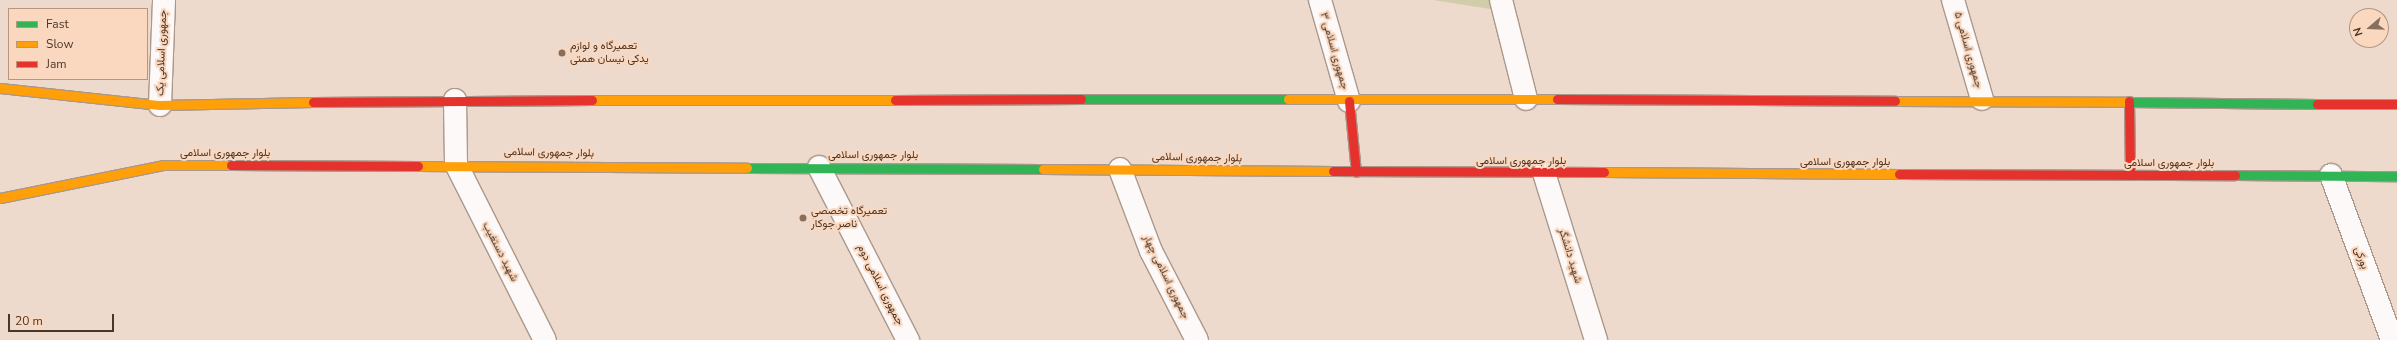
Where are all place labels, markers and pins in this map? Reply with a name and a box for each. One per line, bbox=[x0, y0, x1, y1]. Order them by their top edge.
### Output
place label: تعمیرگاه و لوازم یدکی نیسان همتی bbox=[570, 40, 649, 66]
marker: تعمیرگاه و لوازم یدکی نیسان همتی bbox=[557, 48, 567, 58]
place label: تعميرگاه تخصصي ناصر جوكار bbox=[811, 205, 887, 231]
marker: تعميرگاه تخصصي ناصر جوكار bbox=[798, 213, 808, 223]

